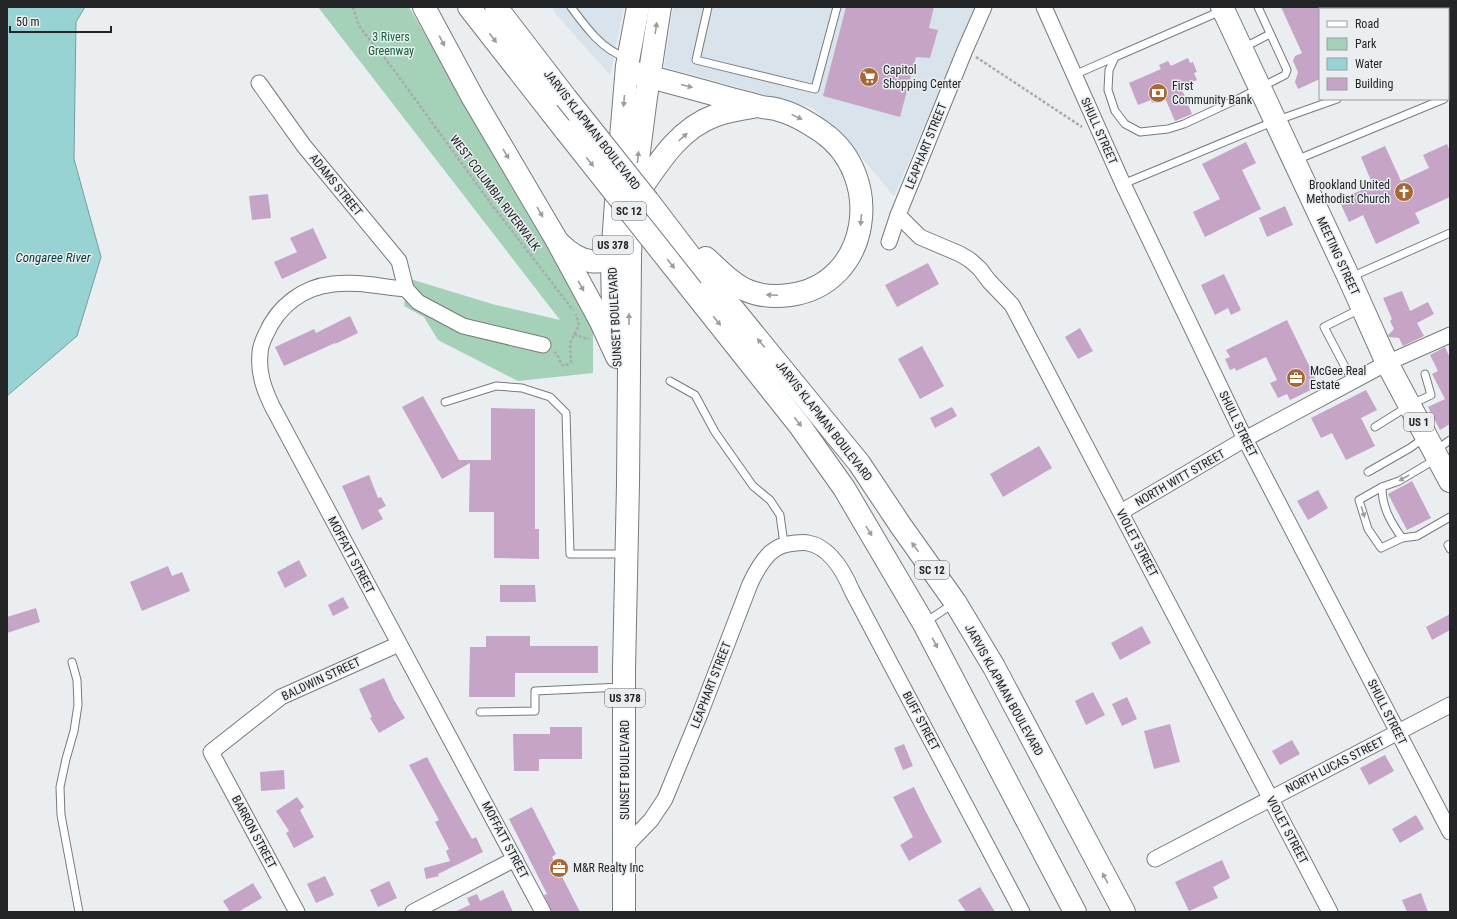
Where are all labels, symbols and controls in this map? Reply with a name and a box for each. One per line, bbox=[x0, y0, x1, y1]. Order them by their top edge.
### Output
scale bar bbox=[10, 8, 111, 34]
legend bbox=[1319, 8, 1449, 100]
text: 50 m bbox=[16, 15, 40, 29]
text: Road bbox=[1355, 17, 1379, 31]
one-way arrow bbox=[653, 22, 659, 35]
park label: 3 Rivers Greenway bbox=[368, 30, 414, 58]
one-way arrow bbox=[489, 33, 497, 44]
one-way arrow bbox=[439, 35, 445, 47]
text: Park bbox=[1355, 37, 1377, 51]
text: Water bbox=[1355, 57, 1383, 71]
place label: Capitol Shopping Center bbox=[883, 63, 962, 91]
supermarket icon: Capitol Shopping Center bbox=[858, 66, 880, 88]
street label: JARVIS KLAPMAN BOULEVARD bbox=[541, 67, 643, 193]
text: Building bbox=[1355, 77, 1393, 91]
place label: First Community Bank bbox=[1172, 79, 1253, 107]
bank icon: First Community Bank bbox=[1147, 82, 1169, 104]
one-way arrow bbox=[681, 84, 693, 90]
one-way arrow bbox=[621, 95, 628, 107]
street label: SHULL STREET bbox=[1078, 95, 1120, 167]
street label: LEAPHART STREET bbox=[902, 101, 950, 191]
one-way arrow bbox=[791, 114, 802, 120]
street label: WEST COLUMBIA RIVERWALK bbox=[447, 132, 543, 254]
one-way arrow bbox=[678, 132, 688, 141]
one-way arrow bbox=[503, 148, 510, 160]
street label: ADAMS STREET bbox=[307, 151, 365, 219]
one-way arrow bbox=[635, 151, 641, 163]
one-way arrow bbox=[586, 156, 594, 167]
place label: Brookland United Methodist Church bbox=[1306, 178, 1390, 206]
church icon: Brookland United Methodist Church bbox=[1393, 181, 1415, 203]
road number: SC 12 bbox=[612, 202, 646, 220]
one-way arrow bbox=[537, 207, 544, 218]
one-way arrow bbox=[858, 214, 865, 226]
street label: MEETING STREET bbox=[1314, 215, 1362, 297]
road number: US 378 bbox=[593, 236, 633, 254]
water label: Congaree River bbox=[16, 250, 92, 265]
one-way arrow bbox=[667, 258, 675, 269]
street label: SUNSET BOULEVARD bbox=[605, 267, 625, 367]
one-way arrow bbox=[578, 280, 584, 292]
one-way arrow bbox=[766, 292, 778, 299]
one-way arrow bbox=[626, 312, 632, 325]
one-way arrow bbox=[712, 315, 721, 326]
one-way arrow bbox=[757, 337, 766, 348]
street label: JARVIS KLAPMAN BOULEVARD bbox=[773, 358, 875, 484]
place label: McGee Real Estate bbox=[1310, 364, 1366, 392]
office icon: McGee Real Estate bbox=[1285, 367, 1307, 389]
street label: SHULL STREET bbox=[1216, 389, 1260, 459]
road number: US 1 bbox=[1404, 413, 1434, 431]
one-way arrow bbox=[793, 417, 802, 428]
street label: NORTH WITT STREET bbox=[1133, 447, 1227, 509]
one-way arrow bbox=[1399, 474, 1410, 481]
one-way arrow bbox=[1360, 506, 1366, 518]
street label: VIOLET STREET bbox=[1113, 507, 1161, 579]
street label: MOFFATT STREET bbox=[325, 514, 377, 596]
one-way arrow bbox=[866, 525, 873, 537]
one-way arrow bbox=[911, 541, 919, 552]
road number: SC 12 bbox=[915, 561, 949, 579]
street label: JARVIS KLAPMAN BOULEVARD bbox=[962, 622, 1046, 758]
one-way arrow bbox=[931, 637, 938, 649]
street label: LEAPHART STREET bbox=[688, 640, 734, 730]
street label: BALDWIN STREET bbox=[279, 655, 363, 703]
street label: SHULL STREET bbox=[1364, 677, 1410, 747]
road number: US 378 bbox=[605, 689, 645, 707]
street label: BUFF STREET bbox=[900, 689, 942, 753]
street label: SUNSET BOULEVARD bbox=[618, 720, 632, 820]
street label: NORTH LUCAS STREET bbox=[1283, 734, 1387, 796]
street label: BARRON STREET bbox=[229, 793, 279, 871]
street label: VIOLET STREET bbox=[1263, 794, 1311, 866]
street label: MOFFATT STREET bbox=[479, 799, 531, 881]
office icon: M&R Realty Inc bbox=[548, 857, 570, 879]
place label: M&R Realty Inc bbox=[573, 861, 644, 875]
one-way arrow bbox=[1102, 872, 1109, 883]

